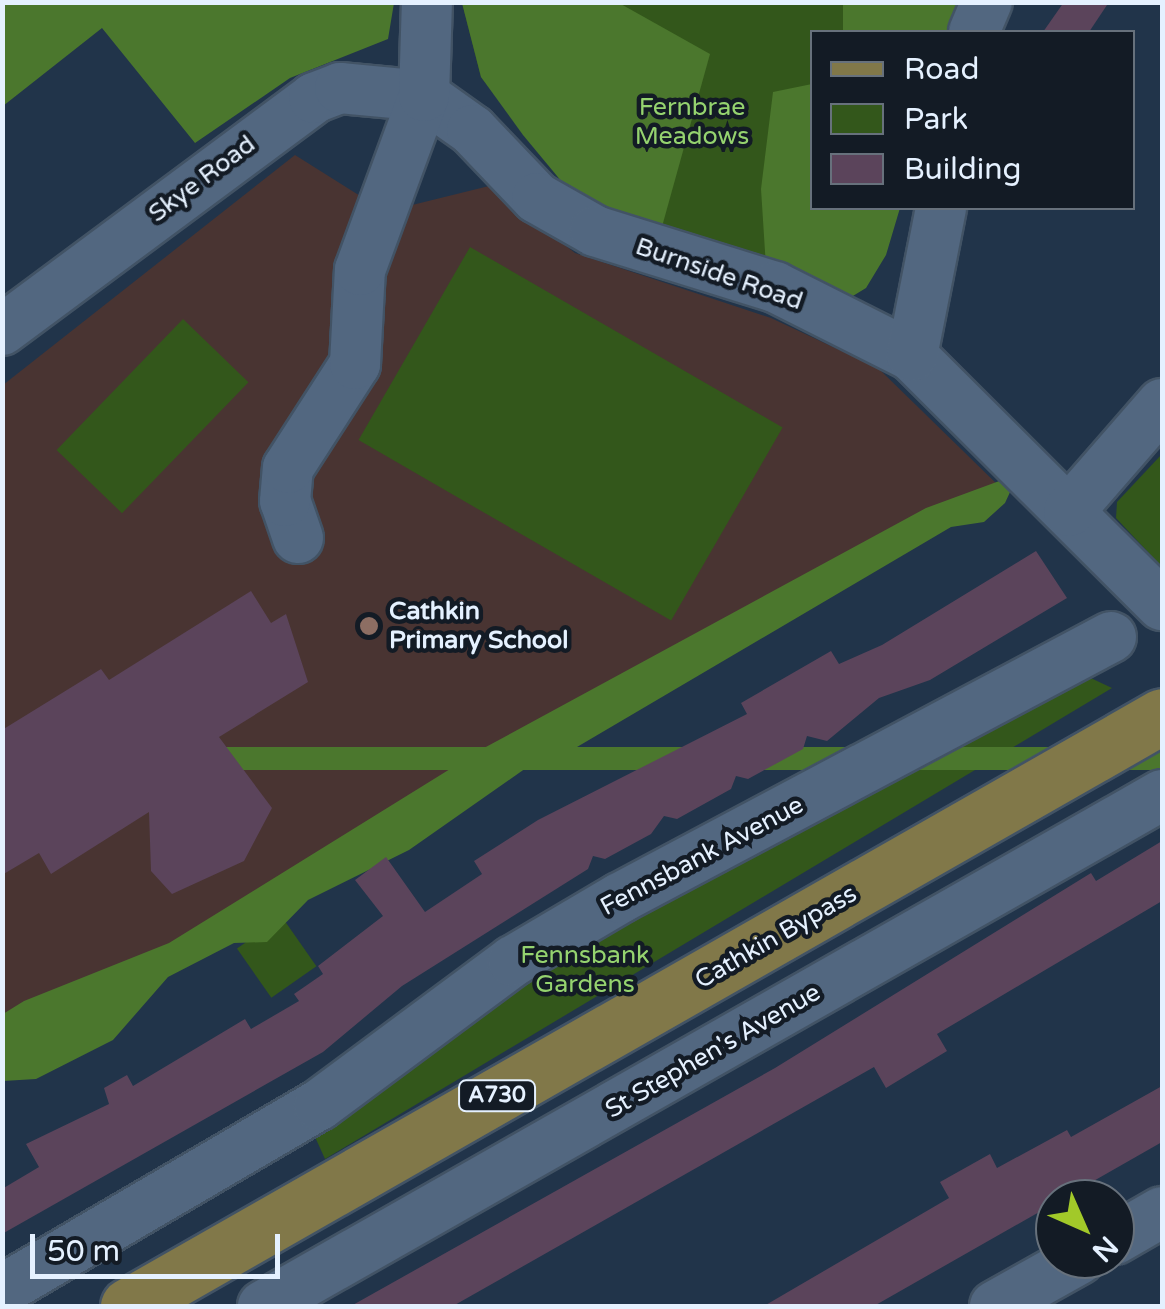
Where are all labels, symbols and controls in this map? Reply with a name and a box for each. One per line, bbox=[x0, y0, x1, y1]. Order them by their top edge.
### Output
legend bbox=[810, 30, 1135, 210]
text: Road bbox=[904, 51, 979, 88]
park label: Fernbrae Meadows bbox=[635, 93, 749, 152]
text: Park bbox=[904, 101, 968, 138]
street label: Skye Road bbox=[143, 129, 261, 229]
text: Building bbox=[904, 151, 1021, 188]
street label: Burnside Road bbox=[632, 231, 806, 317]
place label: Cathkin Primary School bbox=[389, 597, 568, 656]
marker: Cathkin Primary School bbox=[358, 615, 380, 637]
street label: Fennsbank Avenue bbox=[595, 790, 809, 922]
street label: Cathkin Bypass bbox=[690, 879, 862, 995]
park label: Fennsbank Gardens bbox=[520, 941, 650, 1000]
street label: St Stephen's Avenue bbox=[600, 977, 826, 1125]
road number: A730 bbox=[457, 1079, 537, 1113]
north arrow bbox=[1035, 1179, 1135, 1279]
scale bar bbox=[35, 1214, 285, 1276]
text: N bbox=[1085, 1229, 1125, 1269]
text: 50 m bbox=[47, 1233, 120, 1270]

